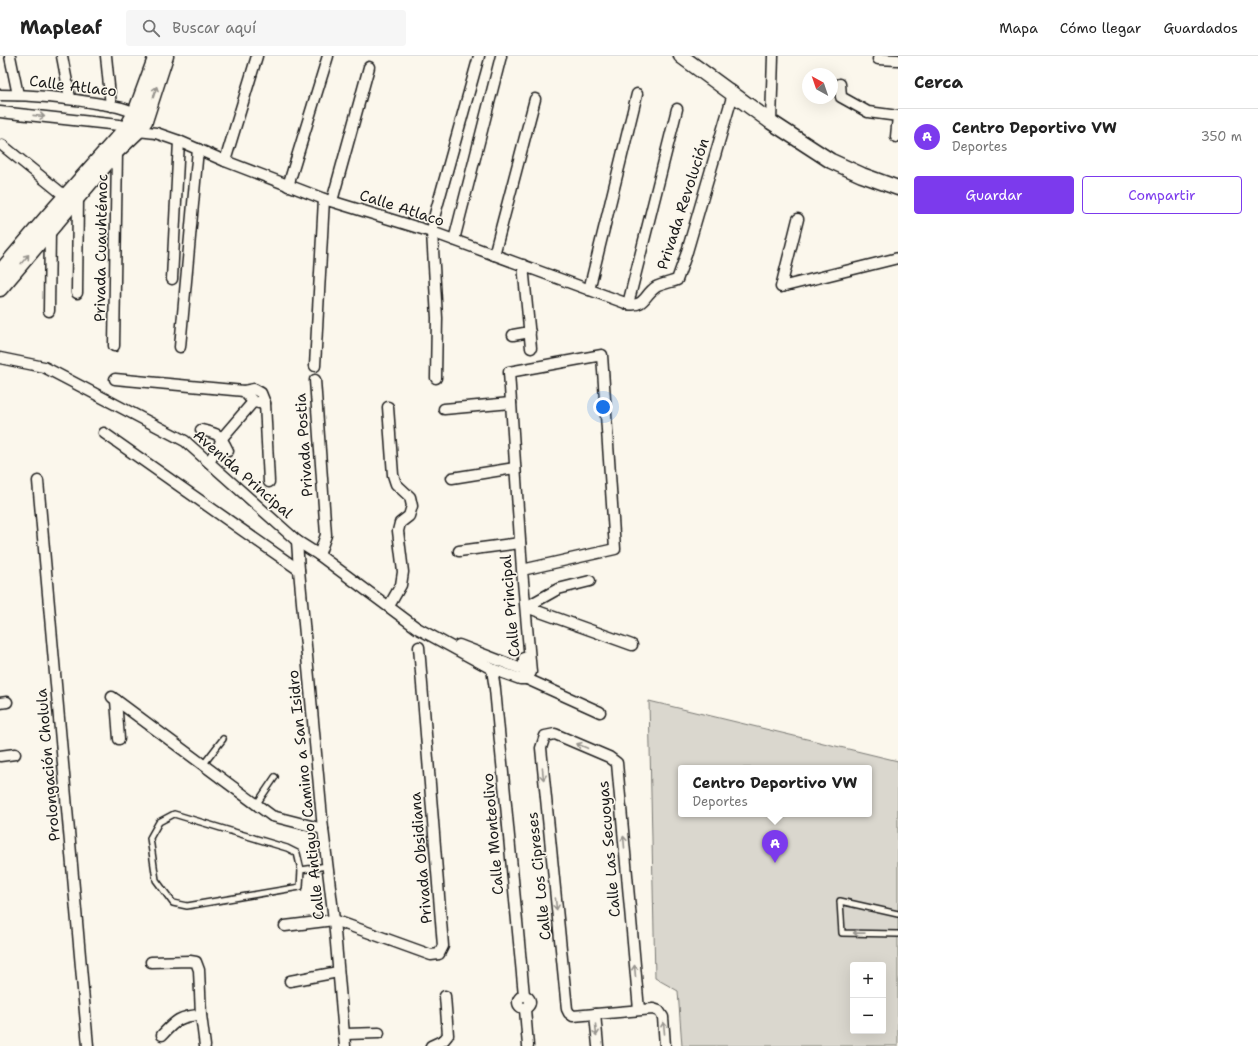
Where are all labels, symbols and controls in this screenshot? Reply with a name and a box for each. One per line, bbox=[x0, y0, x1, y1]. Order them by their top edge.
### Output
search box bbox=[126, 10, 406, 46]
text: Mapleaf bbox=[20, 15, 102, 40]
icon: search bbox=[140, 17, 162, 39]
text: Buscar aquí bbox=[172, 18, 256, 38]
text: Mapa bbox=[999, 19, 1038, 37]
text: Cómo llegar bbox=[1060, 19, 1141, 37]
text: Guardados bbox=[1163, 19, 1238, 37]
north arrow bbox=[802, 68, 838, 104]
street label: Calle Atlaco bbox=[28, 71, 118, 101]
text: Cerca bbox=[914, 71, 963, 93]
one-way arrow bbox=[151, 86, 159, 98]
one-way arrow bbox=[32, 112, 45, 120]
text: Centro Deportivo VW bbox=[952, 118, 1117, 138]
text: A bbox=[922, 128, 932, 145]
text: 350 m bbox=[1201, 128, 1242, 145]
street label: Privada Revolución bbox=[652, 136, 714, 272]
text: Deportes bbox=[952, 138, 1007, 155]
street label: Privada Cuauhtémoc bbox=[90, 174, 112, 322]
button: Guardar bbox=[914, 176, 1074, 214]
button: Compartir bbox=[1082, 176, 1242, 214]
street label: Calle Atlaco bbox=[357, 185, 447, 231]
one-way arrow bbox=[21, 254, 30, 265]
street label: Privada Postia bbox=[290, 392, 318, 498]
your location bbox=[593, 397, 613, 417]
street label: Avenida Principal bbox=[189, 425, 297, 523]
street label: Calle Principal bbox=[496, 554, 524, 658]
street label: Calle Antiguo Camino a San Isidro bbox=[283, 669, 329, 921]
street label: Prolongación Cholula bbox=[31, 687, 65, 842]
one-way arrow bbox=[576, 741, 588, 749]
popup bbox=[678, 765, 872, 817]
one-way arrow bbox=[540, 767, 547, 780]
street label: Calle Monteolivo bbox=[478, 772, 508, 896]
text: Centro Deportivo VW bbox=[693, 773, 857, 793]
street label: Calle Las Secuoyas bbox=[593, 780, 625, 918]
street label: Privada Obsidiana bbox=[405, 791, 437, 925]
text: Deportes bbox=[693, 793, 748, 810]
street label: Calle Los Cipreses bbox=[522, 811, 556, 941]
pin: A bbox=[762, 830, 788, 863]
one-way arrow bbox=[620, 836, 627, 849]
one-way arrow bbox=[553, 897, 560, 910]
one-way arrow bbox=[853, 930, 866, 937]
map controls bbox=[850, 962, 886, 1034]
button: + bbox=[850, 962, 886, 998]
one-way arrow bbox=[632, 965, 639, 978]
button: − bbox=[850, 998, 886, 1034]
one-way arrow bbox=[660, 1022, 667, 1035]
one-way arrow bbox=[593, 1023, 600, 1036]

